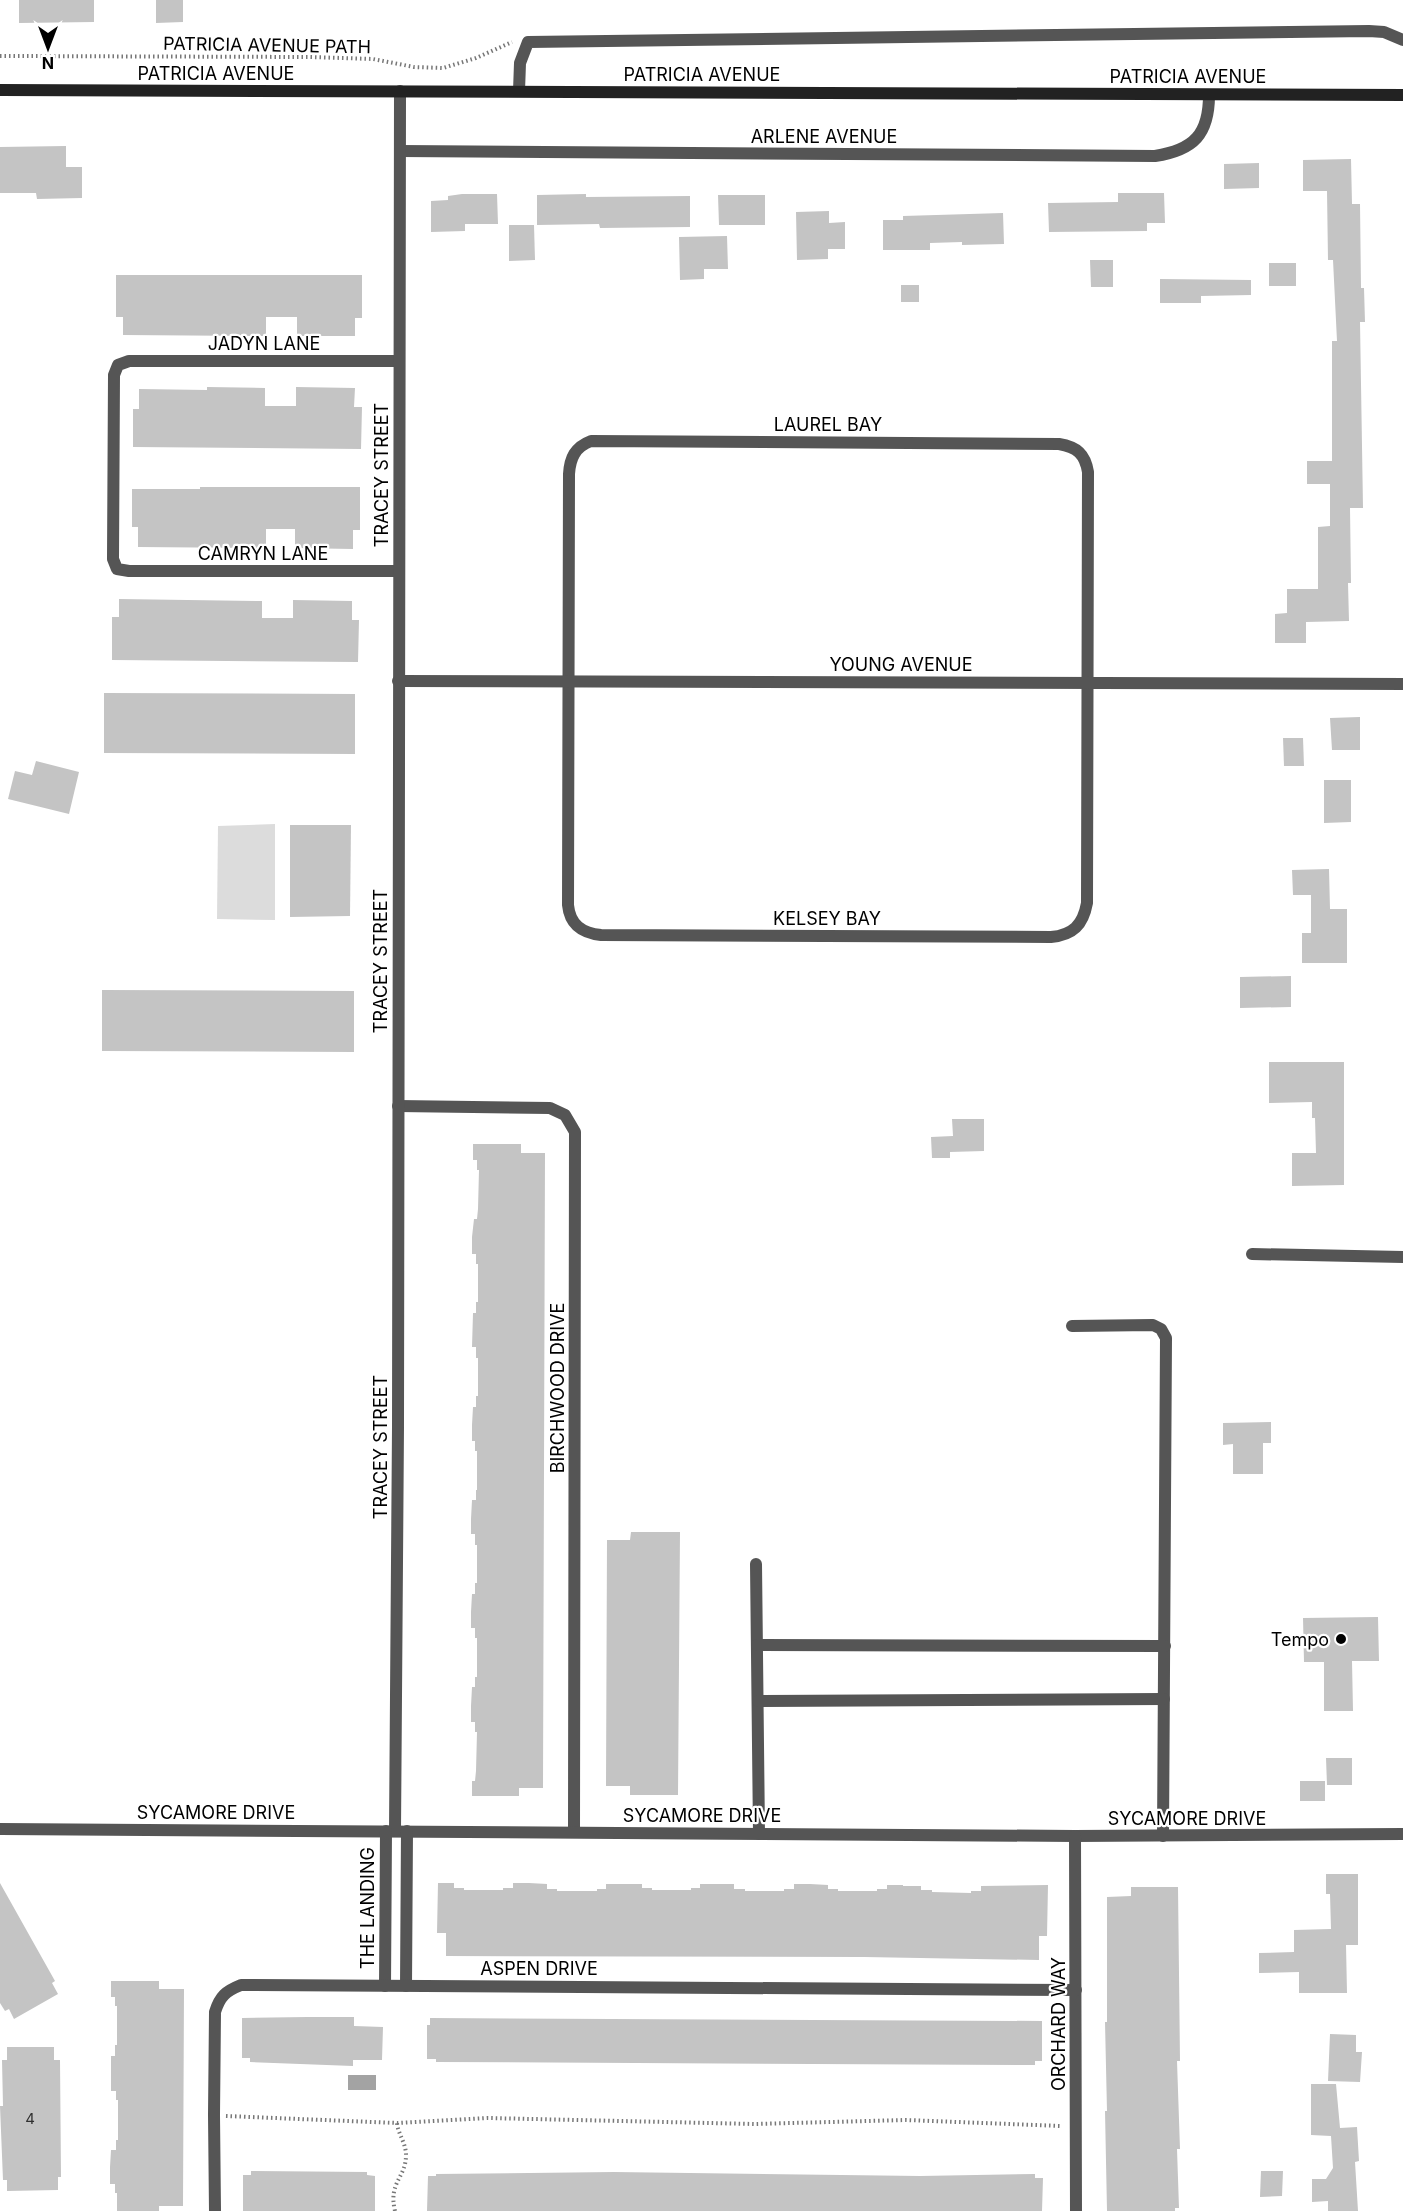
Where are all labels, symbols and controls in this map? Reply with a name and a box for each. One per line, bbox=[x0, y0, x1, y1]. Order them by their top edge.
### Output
north arrow bbox=[18, 18, 78, 78]
street label: PATRICIA AVENUE PATH bbox=[163, 33, 371, 57]
text: N bbox=[42, 53, 54, 73]
street label: PATRICIA AVENUE bbox=[138, 63, 294, 84]
street label: PATRICIA AVENUE bbox=[624, 64, 780, 85]
street label: PATRICIA AVENUE bbox=[1110, 66, 1266, 87]
street label: ARLENE AVENUE bbox=[751, 126, 897, 147]
street label: JADYN LANE bbox=[208, 333, 320, 354]
street label: TRACEY STREET bbox=[371, 403, 392, 547]
street label: LAUREL BAY bbox=[774, 414, 882, 435]
street label: CAMRYN LANE bbox=[198, 543, 328, 564]
street label: YOUNG AVENUE bbox=[829, 654, 973, 675]
street label: TRACEY STREET bbox=[370, 889, 391, 1033]
street label: KELSEY BAY bbox=[773, 908, 881, 929]
street label: BIRCHWOOD DRIVE bbox=[547, 1303, 568, 1473]
street label: TRACEY STREET bbox=[370, 1375, 391, 1519]
place label: Tempo bbox=[1271, 1629, 1329, 1650]
marker: Tempo bbox=[1334, 1632, 1348, 1646]
street label: SYCAMORE DRIVE bbox=[137, 1802, 295, 1823]
street label: SYCAMORE DRIVE bbox=[623, 1805, 781, 1826]
street label: SYCAMORE DRIVE bbox=[1108, 1808, 1266, 1829]
street label: THE LANDING bbox=[357, 1847, 378, 1969]
street label: ORCHARD WAY bbox=[1048, 1957, 1069, 2091]
street label: ASPEN DRIVE bbox=[480, 1958, 598, 1979]
house number: 4 bbox=[25, 2109, 35, 2128]

